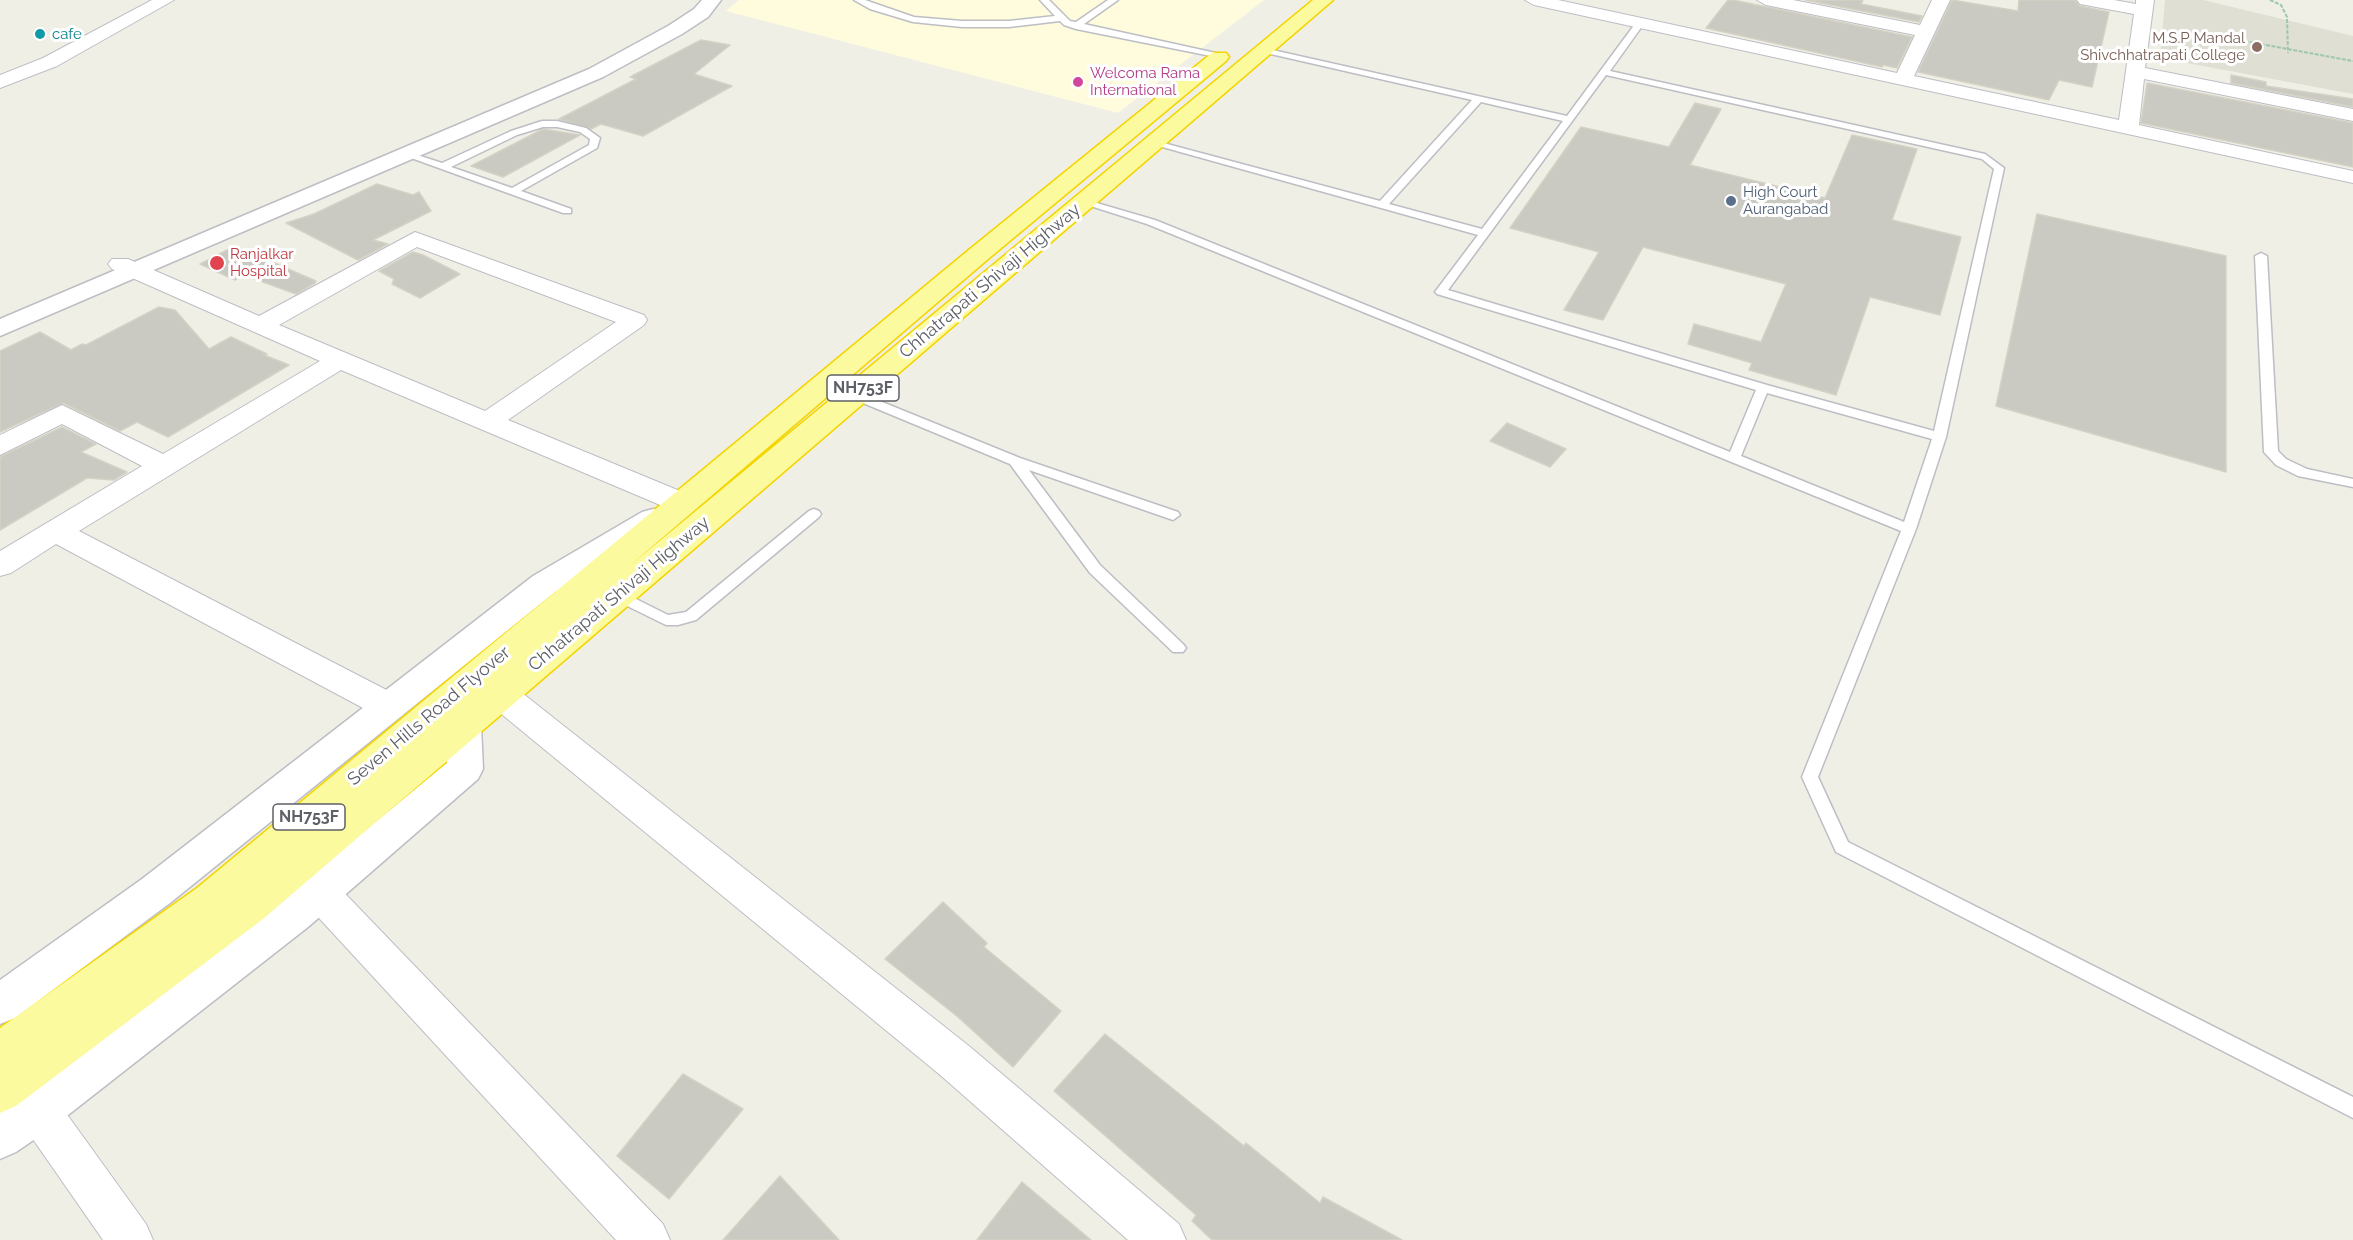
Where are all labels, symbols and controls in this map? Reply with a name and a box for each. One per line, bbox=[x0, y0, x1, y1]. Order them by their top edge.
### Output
place label: cafe bbox=[52, 25, 82, 43]
marker: cafe bbox=[33, 27, 47, 41]
place label: M.S.P Mandal Shivchhatrapati College bbox=[2080, 29, 2245, 64]
marker: M.S.P Mandal Shivchhatrapati College bbox=[2250, 40, 2264, 54]
place label: Welcoma Rama International bbox=[1090, 64, 1200, 99]
marker: Welcoma Rama International bbox=[1071, 75, 1085, 89]
place label: High Court Aurangabad bbox=[1743, 183, 1828, 218]
marker: High Court Aurangabad bbox=[1724, 194, 1738, 208]
street label: Chhatrapati Shivaji Highway bbox=[895, 199, 1085, 363]
place label: Ranjalkar Hospital bbox=[230, 245, 294, 280]
marker: Ranjalkar Hospital bbox=[208, 254, 226, 272]
road number: NH753F bbox=[827, 375, 899, 401]
street label: Chhatrapati Shivaji Highway bbox=[524, 512, 714, 676]
street label: Seven Hills Road Flyover bbox=[343, 642, 515, 790]
road number: NH753F bbox=[273, 804, 345, 830]

